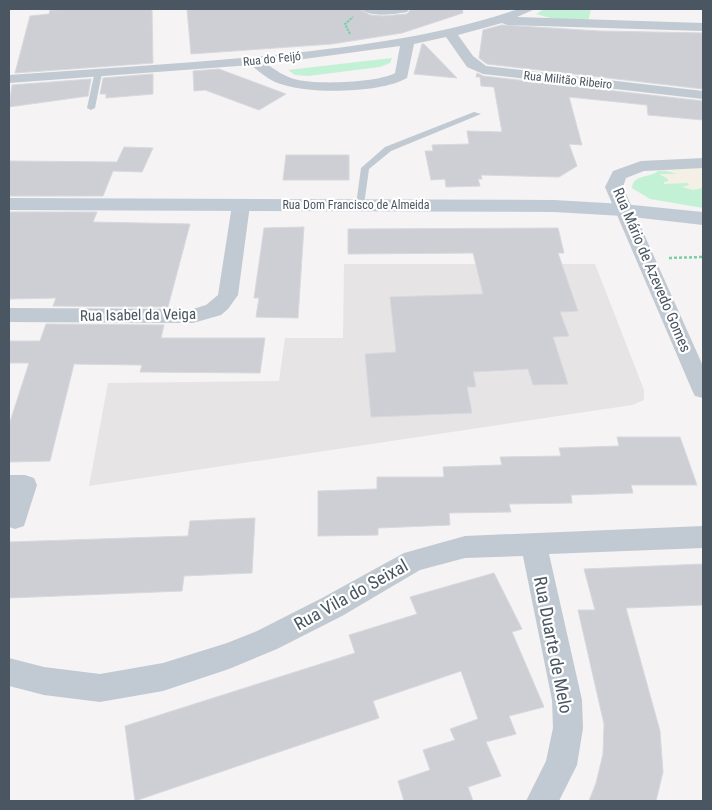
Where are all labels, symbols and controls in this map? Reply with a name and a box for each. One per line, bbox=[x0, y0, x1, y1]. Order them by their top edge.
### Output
street label: Rua do Feijó bbox=[242, 49, 302, 69]
street label: Rua Militão Ribeiro bbox=[523, 68, 613, 92]
street label: Rua Mário de Azevedo Gomes bbox=[609, 185, 695, 355]
street label: Rua Dom Francisco de Almeida bbox=[282, 198, 430, 212]
street label: Rua Isabel da Veiga bbox=[80, 305, 196, 325]
street label: Rua Vila do Seixal bbox=[290, 555, 411, 634]
street label: Rua Duarte de Melo bbox=[530, 575, 577, 715]

